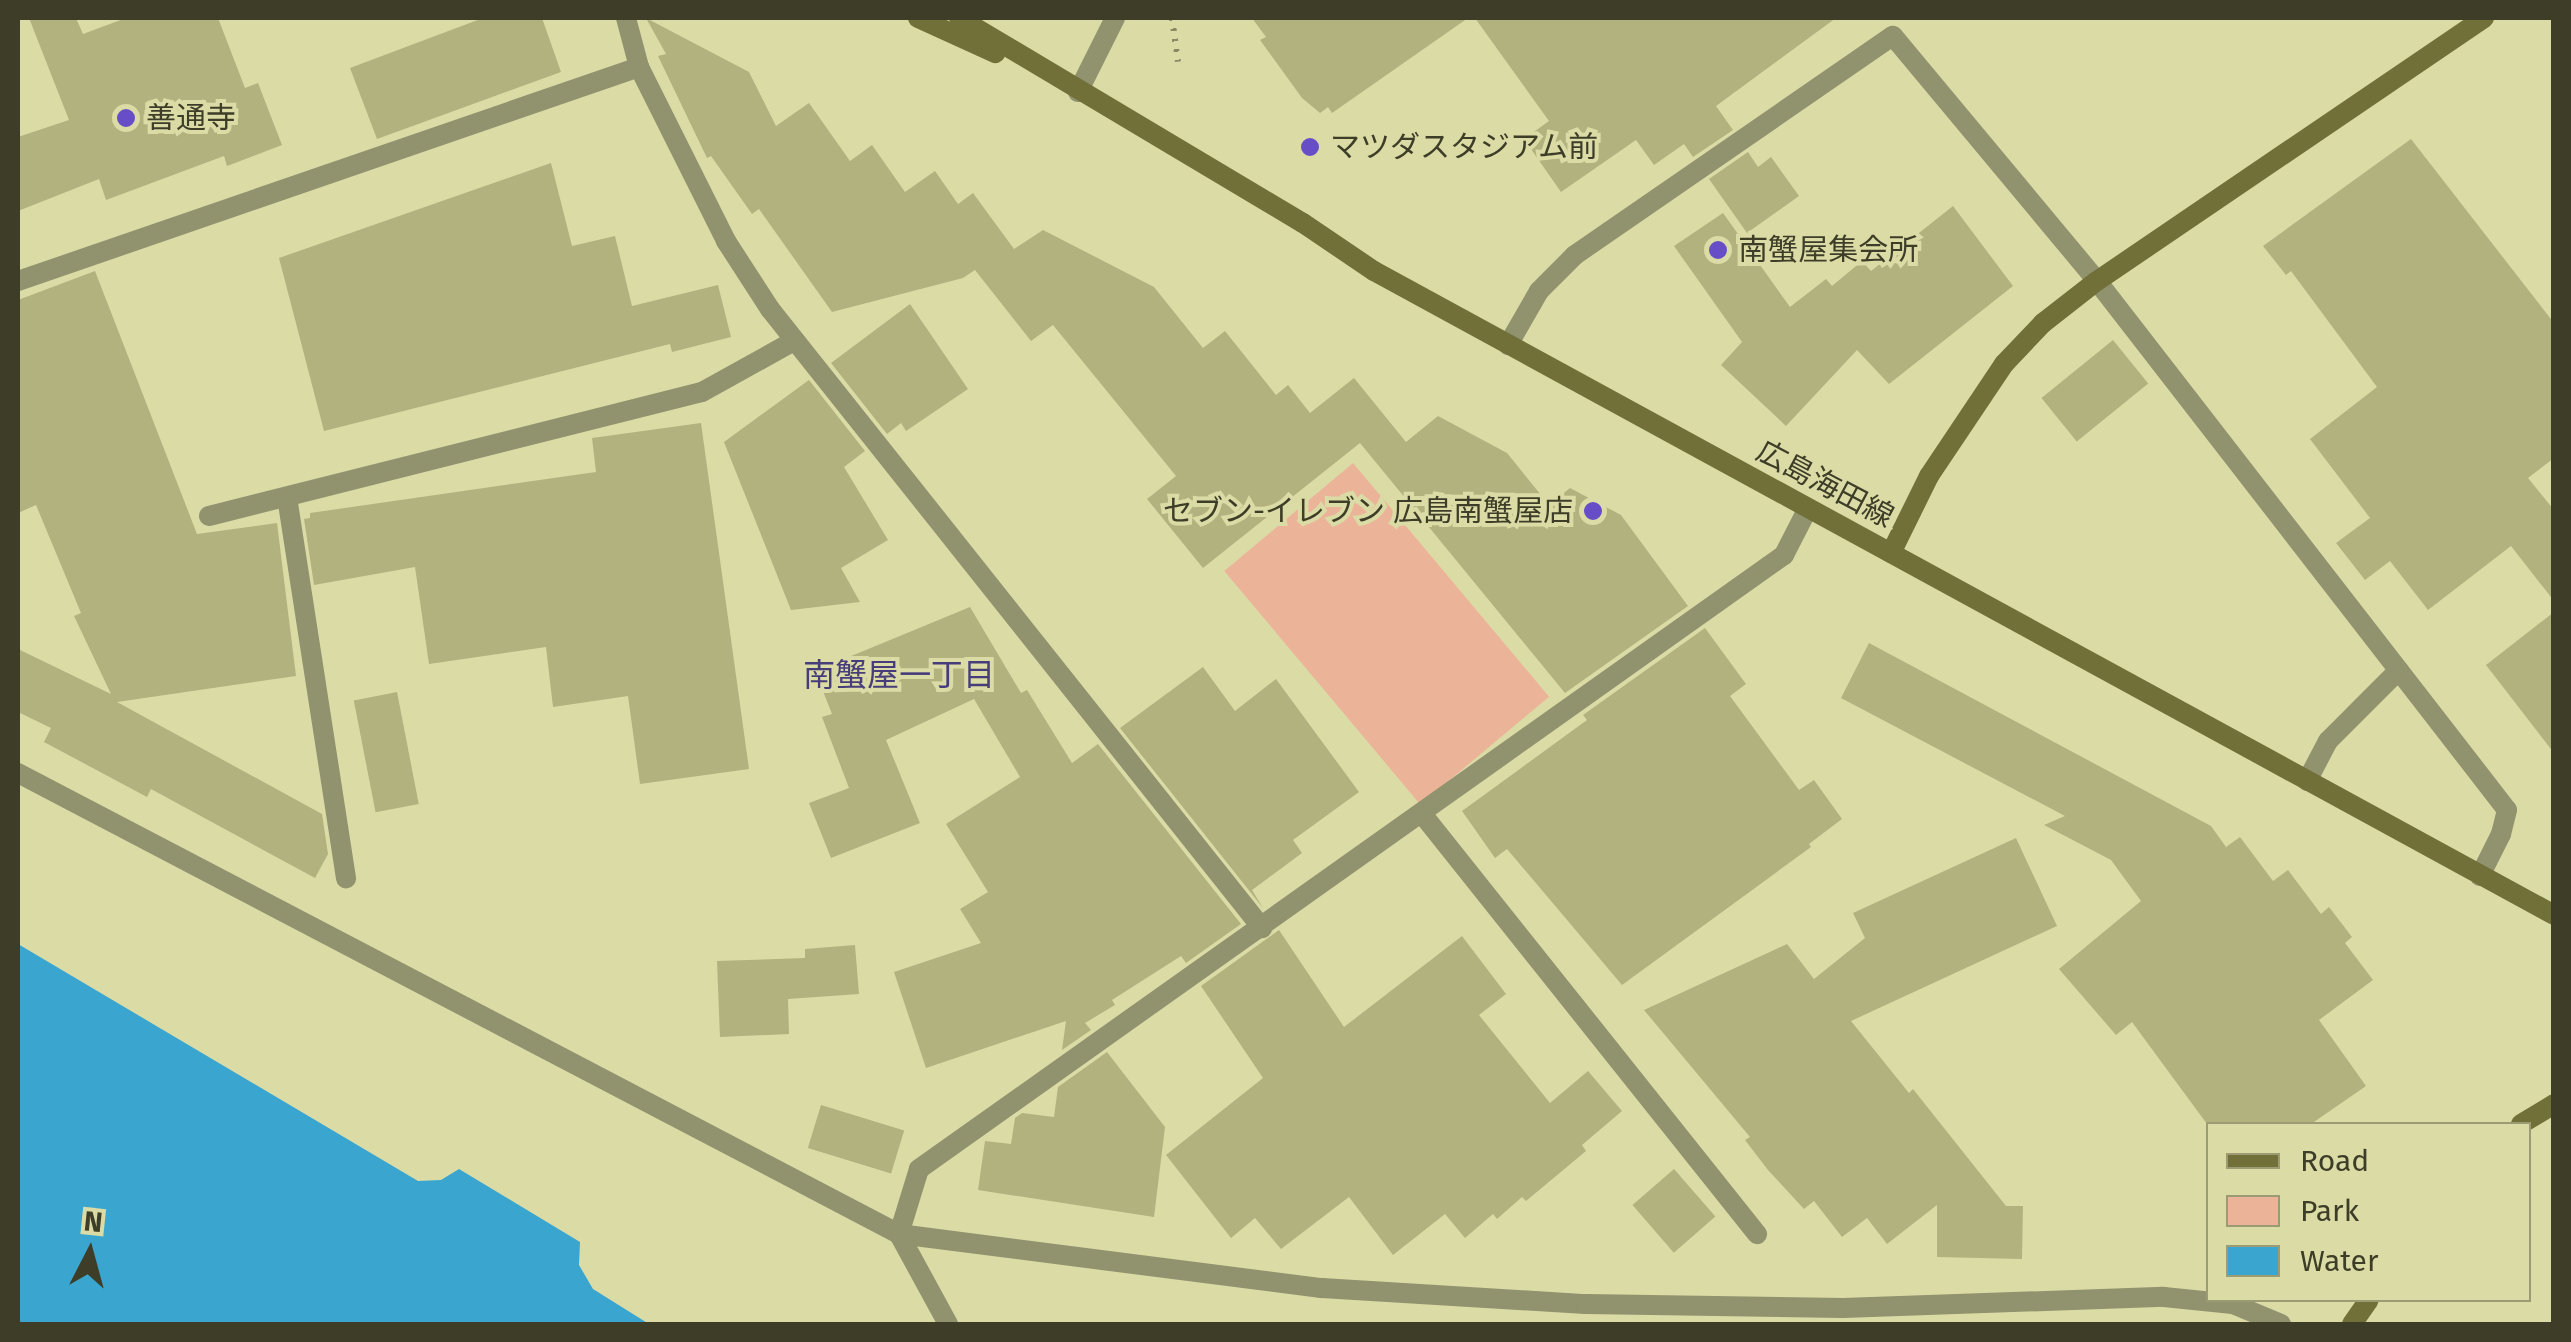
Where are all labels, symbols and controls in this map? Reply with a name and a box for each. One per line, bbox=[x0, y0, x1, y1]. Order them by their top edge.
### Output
place label: 善通寺 bbox=[146, 100, 236, 136]
marker: 善通寺 bbox=[115, 107, 137, 129]
place label: マツダスタジアム前 bbox=[1330, 129, 1600, 165]
marker: マツダスタジアム前 bbox=[1299, 136, 1321, 158]
place label: 南蟹屋集会所 bbox=[1738, 232, 1918, 268]
marker: 南蟹屋集会所 bbox=[1707, 239, 1729, 261]
street label: 広島海田線 bbox=[1750, 433, 1900, 535]
place label: セブン-イレブン 広島南蟹屋店 bbox=[1163, 493, 1573, 529]
marker: セブン-イレブン 広島南蟹屋店 bbox=[1582, 500, 1604, 522]
district label: 南蟹屋一丁目 bbox=[803, 656, 995, 694]
legend bbox=[2206, 1122, 2531, 1302]
text: Road bbox=[2300, 1143, 2369, 1179]
text: Park bbox=[2300, 1193, 2359, 1229]
north arrow bbox=[40, 1202, 140, 1302]
text: N bbox=[82, 1204, 104, 1239]
text: Water bbox=[2300, 1243, 2379, 1279]

